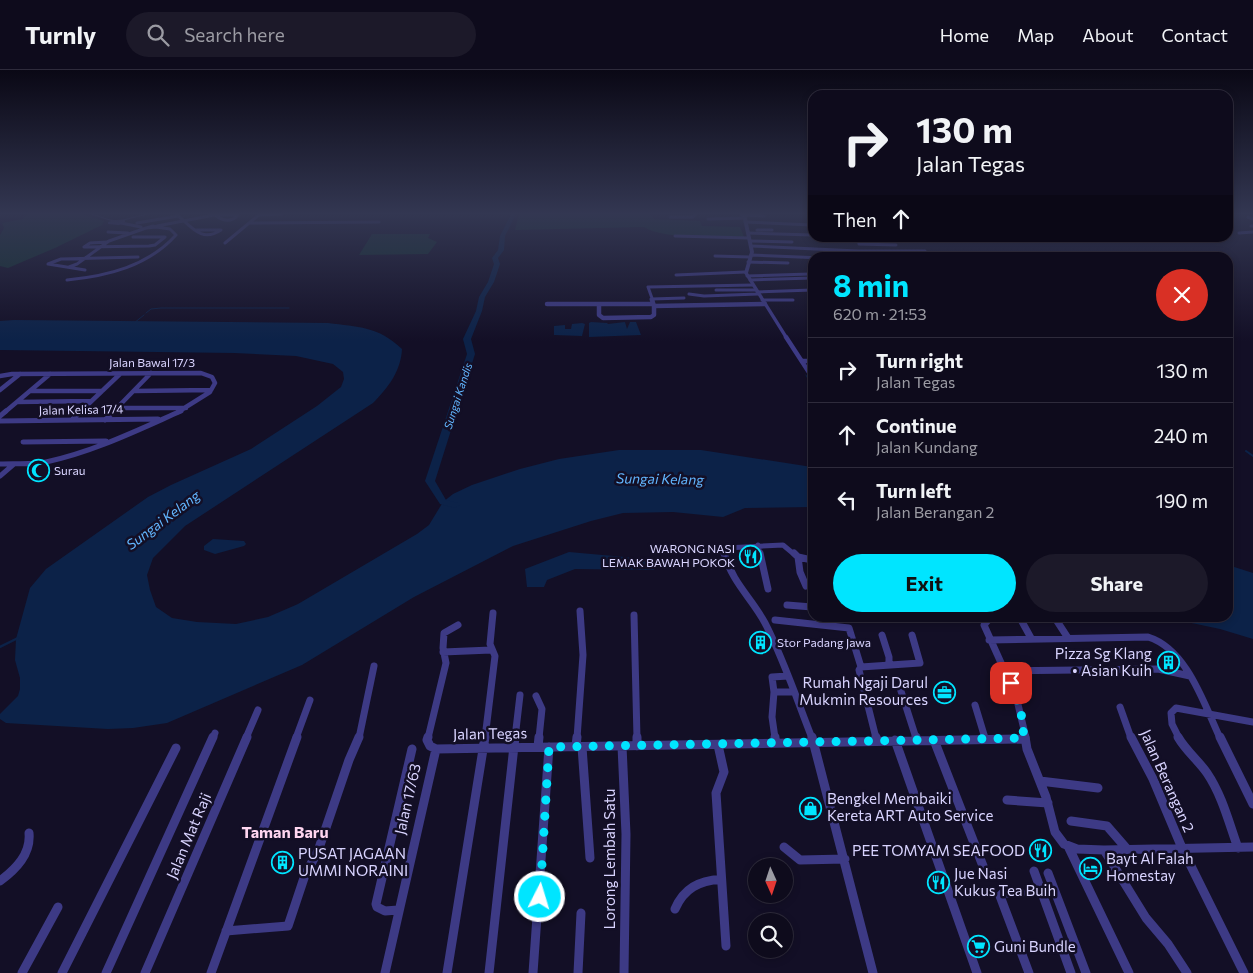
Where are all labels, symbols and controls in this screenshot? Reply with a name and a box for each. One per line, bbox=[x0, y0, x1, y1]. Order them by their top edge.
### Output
search box bbox=[126, 12, 476, 57]
text: Turnly bbox=[25, 20, 96, 49]
icon: search bbox=[144, 21, 172, 49]
text: Search here bbox=[184, 23, 285, 46]
text: Home bbox=[940, 24, 989, 46]
text: Map bbox=[1017, 24, 1054, 46]
text: About bbox=[1082, 24, 1134, 46]
text: Contact bbox=[1162, 24, 1228, 46]
text: 130 m bbox=[916, 107, 1013, 150]
icon: right bbox=[833, 110, 898, 175]
text: Jalan Tegas bbox=[916, 150, 1025, 177]
icon: ahead bbox=[887, 205, 915, 233]
text: Then bbox=[833, 208, 877, 231]
text: 8 min bbox=[833, 266, 909, 303]
button: close bbox=[1156, 269, 1208, 321]
text: 620 m · 21:53 bbox=[833, 304, 927, 323]
text: Turn right bbox=[876, 349, 963, 372]
street label: Jalan Bawal 17/3 bbox=[109, 355, 195, 370]
icon: right bbox=[833, 356, 861, 384]
text: 130 m bbox=[1156, 359, 1208, 382]
water label: Sungai Kandis bbox=[441, 361, 474, 431]
text: Jalan Tegas bbox=[876, 372, 955, 391]
street label: Jalan Kelisa 17/4 bbox=[39, 401, 123, 418]
text: Continue bbox=[876, 414, 956, 437]
icon: ahead bbox=[833, 421, 861, 449]
text: 240 m bbox=[1154, 424, 1208, 447]
text: Jalan Kundang bbox=[876, 437, 978, 456]
mosque icon: Surau bbox=[26, 459, 50, 483]
place label: Surau bbox=[54, 463, 85, 477]
water label: Sungai Kelang bbox=[616, 469, 705, 488]
text: Turn left bbox=[876, 479, 951, 502]
water label: Sungai Kelang bbox=[123, 486, 204, 553]
icon: left bbox=[833, 486, 861, 514]
text: 190 m bbox=[1156, 489, 1208, 512]
text: Jalan Berangan 2 bbox=[876, 502, 994, 521]
place label: WARONG NASI LEMAK BAWAH POKOK bbox=[602, 541, 735, 569]
restaurant icon: WARONG NASI LEMAK BAWAH POKOK bbox=[739, 544, 763, 568]
button: Exit bbox=[833, 554, 1016, 612]
button: Share bbox=[1026, 554, 1208, 612]
building icon: Stor Padang Jawa bbox=[749, 631, 773, 655]
place label: Stor Padang Jawa bbox=[777, 635, 871, 650]
place label: Pizza Sg Klang • Asian Kuih bbox=[1055, 644, 1152, 679]
building icon: Pizza Sg Klang • Asian Kuih bbox=[1156, 651, 1180, 675]
pin bbox=[990, 662, 1032, 704]
icon: arrive bbox=[997, 669, 1025, 697]
place label: Rumah Ngaji Darul Mukmin Resources bbox=[799, 673, 928, 708]
office icon: Rumah Ngaji Darul Mukmin Resources bbox=[932, 680, 956, 704]
street label: Jalan Tegas bbox=[453, 723, 527, 743]
street label: Jalan Berangan 2 bbox=[1137, 726, 1199, 835]
street label: Jalan 17/63 bbox=[390, 761, 424, 836]
street label: Lorong Lembah Satu bbox=[600, 789, 618, 929]
place label: Bengkel Membaiki Kereta ART Auto Service bbox=[827, 789, 994, 824]
street label: Jalan Mat Raji bbox=[162, 790, 214, 881]
shop icon: Bengkel Membaiki Kereta ART Auto Service bbox=[799, 796, 823, 820]
district label: Taman Baru bbox=[241, 822, 329, 841]
restaurant icon: PEE TOMYAM SEAFOOD bbox=[1029, 839, 1053, 863]
place label: PEE TOMYAM SEAFOOD bbox=[852, 841, 1025, 859]
place label: PUSAT JAGAAN UMMI NORAINI bbox=[298, 844, 408, 879]
place label: Bayt Al Falah Homestay bbox=[1106, 849, 1194, 884]
building icon: PUSAT JAGAAN UMMI NORAINI bbox=[270, 851, 294, 875]
hotel icon: Bayt Al Falah Homestay bbox=[1078, 856, 1102, 880]
north arrow bbox=[748, 858, 792, 902]
map controls bbox=[748, 858, 793, 958]
place label: Jue Nasi Kukus Tea Buih bbox=[954, 864, 1056, 899]
position arrow bbox=[513, 870, 565, 922]
restaurant icon: Jue Nasi Kukus Tea Buih bbox=[926, 871, 950, 895]
button: search bbox=[748, 913, 793, 958]
supermarket icon: Guni Bundle bbox=[966, 935, 990, 959]
place label: Guni Bundle bbox=[994, 937, 1076, 955]

